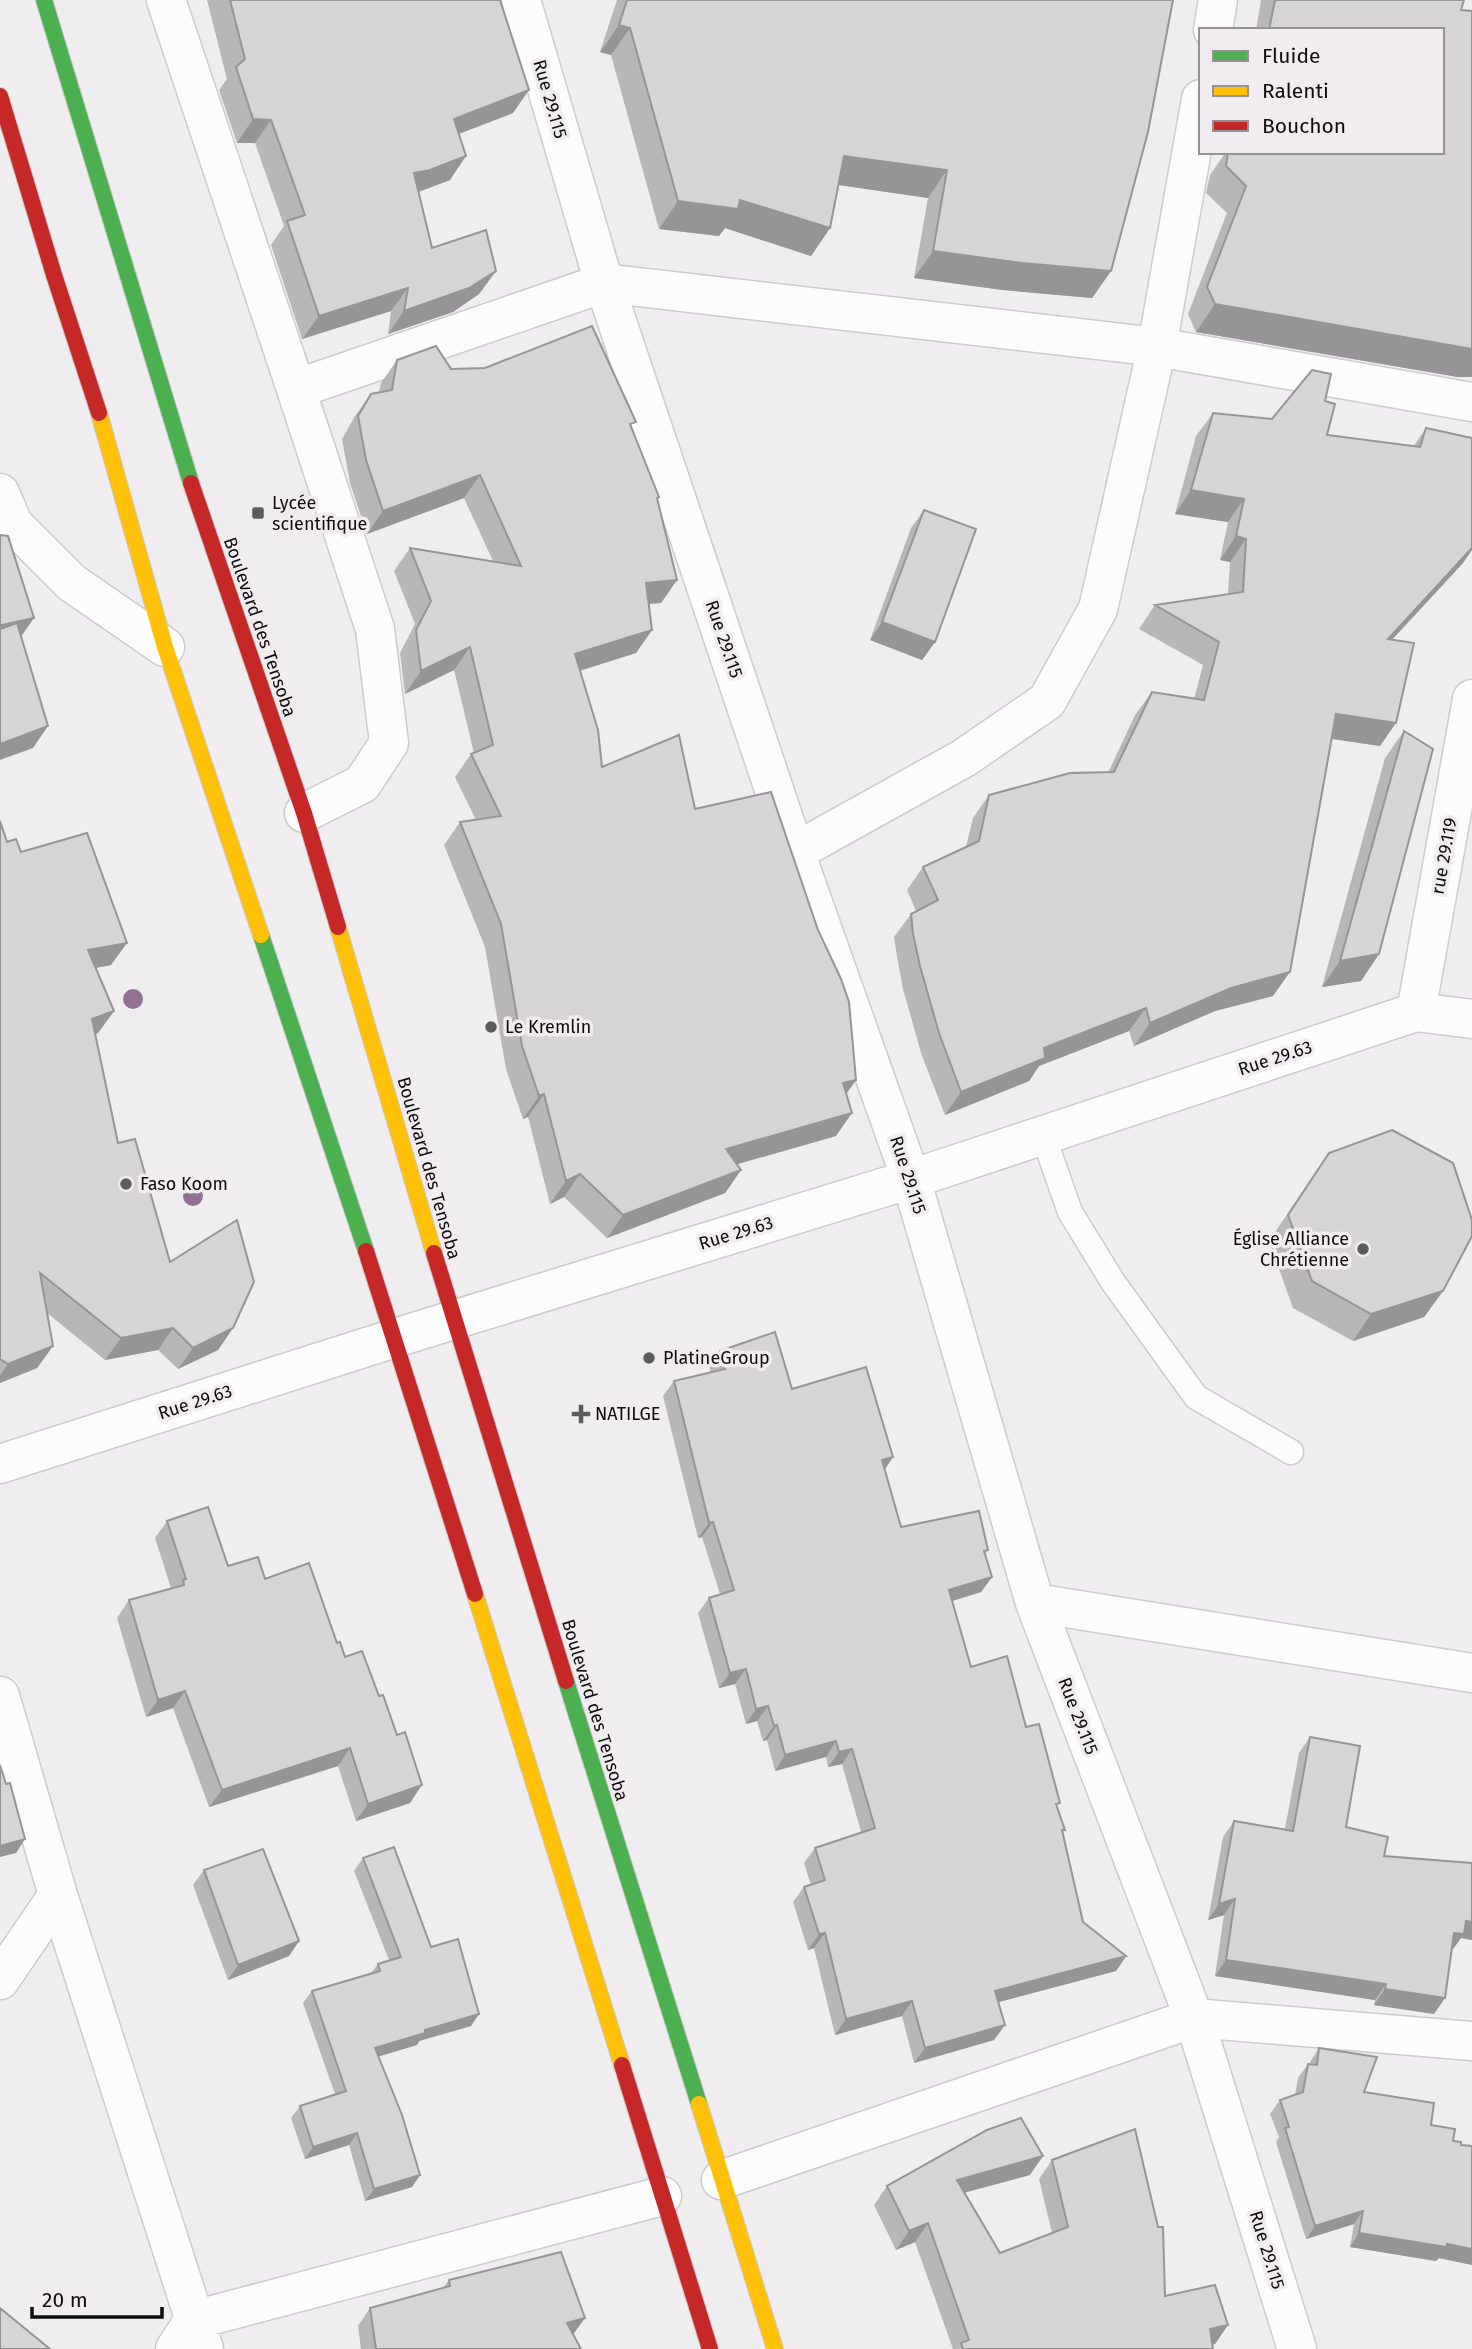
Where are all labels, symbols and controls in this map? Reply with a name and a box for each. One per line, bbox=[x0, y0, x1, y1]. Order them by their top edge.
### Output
legend bbox=[1199, 28, 1444, 154]
text: Fluide bbox=[1262, 43, 1320, 69]
street label: Rue 29.115 bbox=[528, 57, 572, 141]
text: Ralenti bbox=[1262, 78, 1329, 104]
text: Bouchon bbox=[1262, 113, 1346, 139]
place label: Lycée scientifique bbox=[272, 492, 367, 535]
marker: Lycée scientifique bbox=[250, 505, 266, 521]
street label: Boulevard des Tensoba bbox=[219, 534, 301, 720]
street label: Rue 29.115 bbox=[700, 597, 748, 681]
street label: rue 29.119 bbox=[1426, 816, 1462, 896]
place label: Le Kremlin bbox=[505, 1016, 591, 1038]
marker: Le Kremlin bbox=[483, 1019, 499, 1035]
street label: Rue 29.63 bbox=[1235, 1036, 1315, 1080]
street label: Boulevard des Tensoba bbox=[392, 1074, 466, 1262]
street label: Rue 29.115 bbox=[885, 1133, 931, 1217]
place label: Faso Koom bbox=[140, 1173, 228, 1195]
marker: Faso Koom bbox=[118, 1176, 134, 1192]
street label: Rue 29.63 bbox=[696, 1211, 776, 1255]
place label: Église Alliance Chrétienne bbox=[1233, 1227, 1349, 1271]
marker: Église Alliance Chrétienne bbox=[1355, 1241, 1371, 1257]
place label: PlatineGroup bbox=[663, 1347, 770, 1369]
marker: PlatineGroup bbox=[641, 1350, 657, 1366]
street label: Rue 29.63 bbox=[155, 1380, 235, 1424]
place label: NATILGE bbox=[595, 1403, 660, 1425]
marker: NATILGE bbox=[573, 1406, 589, 1422]
street label: Boulevard des Tensoba bbox=[557, 1617, 633, 1803]
street label: Rue 29.115 bbox=[1053, 1674, 1103, 1758]
street label: Rue 29.115 bbox=[1245, 2208, 1289, 2292]
scale bar bbox=[32, 2276, 161, 2320]
text: 20 m bbox=[42, 2287, 88, 2313]

